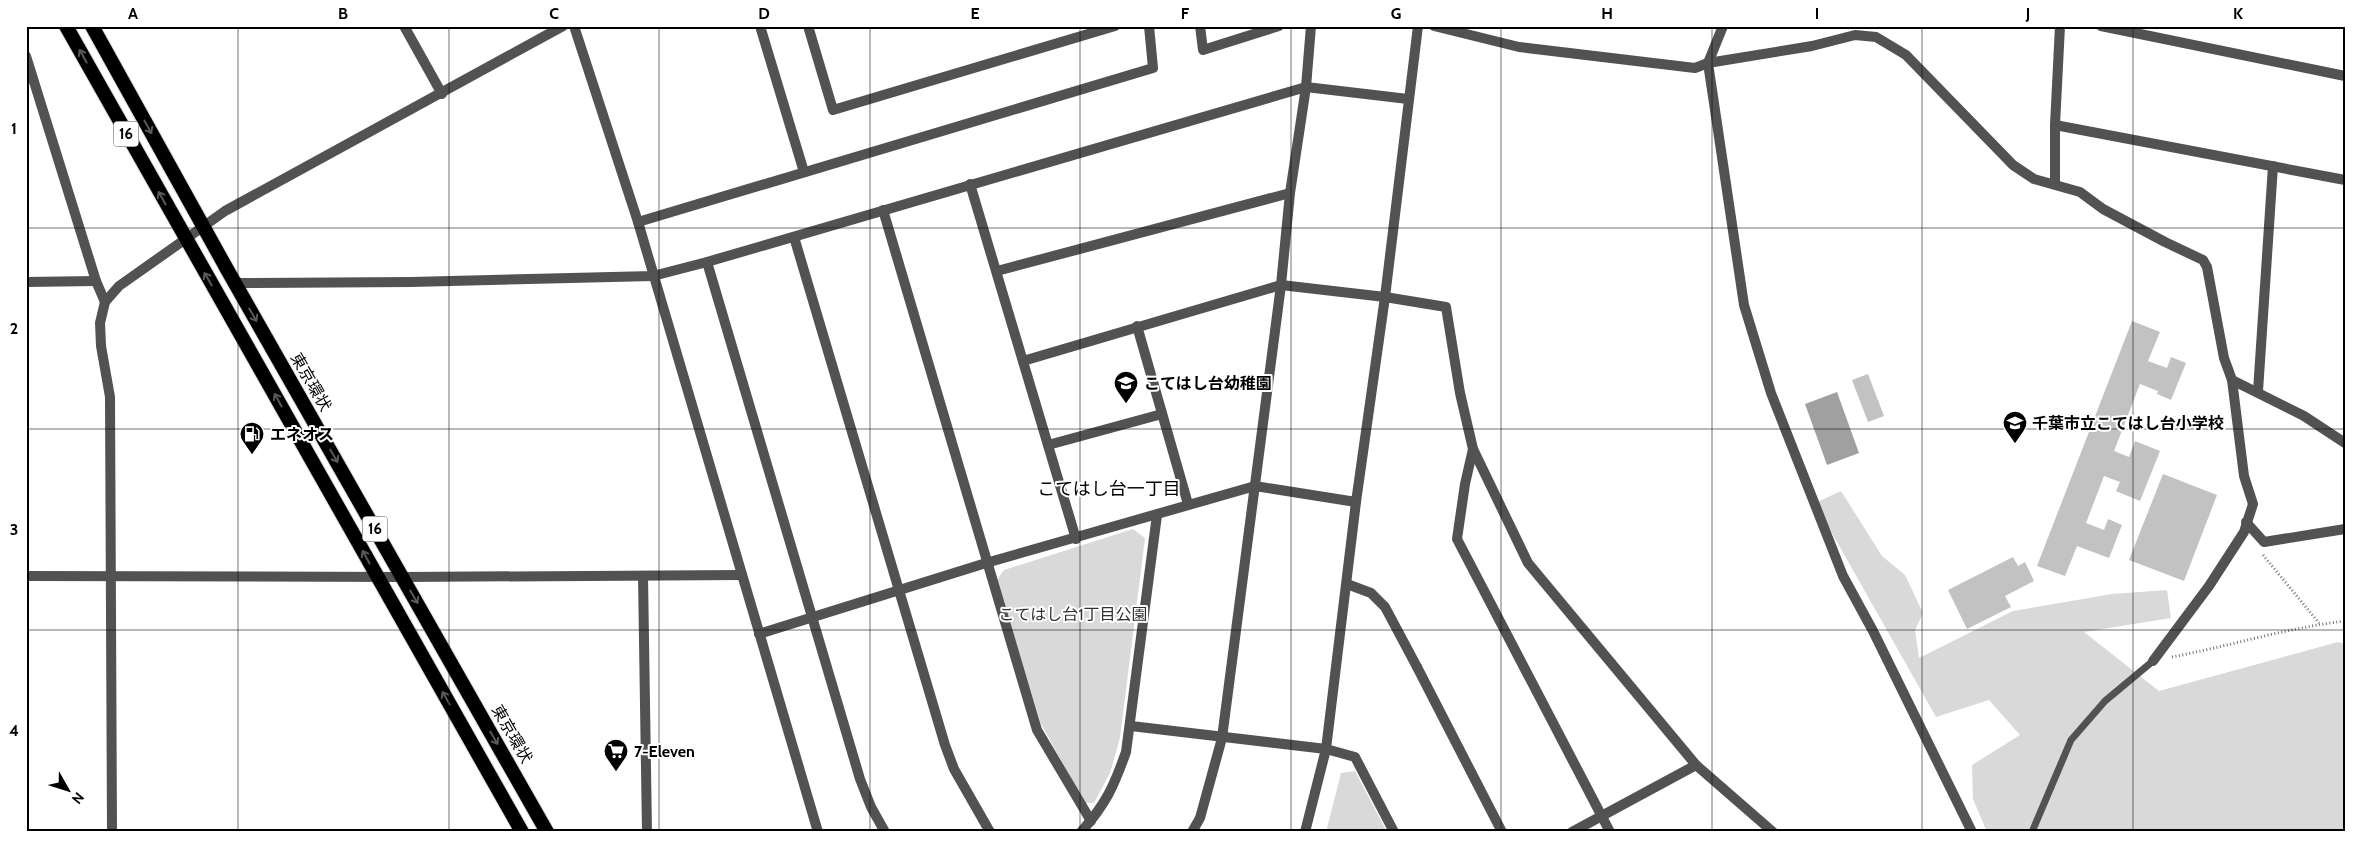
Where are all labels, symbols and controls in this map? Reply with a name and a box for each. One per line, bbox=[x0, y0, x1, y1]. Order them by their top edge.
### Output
text: A bbox=[128, 4, 138, 23]
text: B bbox=[338, 4, 348, 23]
text: C bbox=[549, 4, 559, 23]
text: D bbox=[758, 4, 770, 23]
text: E bbox=[970, 4, 980, 23]
text: F bbox=[1181, 4, 1190, 23]
text: G bbox=[1391, 4, 1401, 23]
text: H bbox=[1601, 4, 1613, 23]
text: I bbox=[1815, 4, 1819, 23]
text: J bbox=[2025, 4, 2030, 23]
text: K bbox=[2233, 4, 2243, 23]
one-way arrow bbox=[78, 49, 88, 64]
text: 1 bbox=[11, 119, 17, 138]
one-way arrow bbox=[144, 119, 154, 133]
road number: 16 bbox=[114, 122, 138, 146]
one-way arrow bbox=[157, 191, 167, 206]
one-way arrow bbox=[202, 272, 212, 286]
one-way arrow bbox=[248, 307, 258, 322]
text: 2 bbox=[10, 319, 18, 338]
street label: 東京環状 bbox=[287, 350, 335, 414]
school or university icon: こてはし台幼稚園 bbox=[1113, 370, 1139, 404]
place label: こてはし台幼稚園 bbox=[1144, 374, 1272, 393]
one-way arrow bbox=[272, 393, 282, 407]
school or university icon: 千葉市立こてはし台小学校 bbox=[2002, 410, 2028, 444]
place label: 千葉市立こてはし台小学校 bbox=[2032, 414, 2224, 433]
fuel station icon: エネオス bbox=[239, 421, 265, 455]
place label: エネオス bbox=[270, 425, 334, 444]
one-way arrow bbox=[329, 448, 339, 463]
district label: こてはし台一丁目 bbox=[1037, 478, 1181, 500]
road number: 16 bbox=[362, 516, 388, 542]
text: 3 bbox=[10, 520, 18, 539]
one-way arrow bbox=[360, 550, 370, 564]
one-way arrow bbox=[410, 589, 419, 604]
park label: こてはし台1丁目公園 bbox=[999, 605, 1147, 624]
one-way arrow bbox=[440, 691, 450, 706]
street label: 東京環状 bbox=[488, 702, 536, 766]
text: 4 bbox=[9, 721, 19, 740]
one-way arrow bbox=[490, 731, 500, 745]
supermarket icon: 7-Eleven bbox=[603, 738, 629, 772]
place label: 7-Eleven bbox=[634, 742, 695, 761]
north arrow bbox=[42, 766, 92, 816]
text: N bbox=[68, 789, 88, 808]

